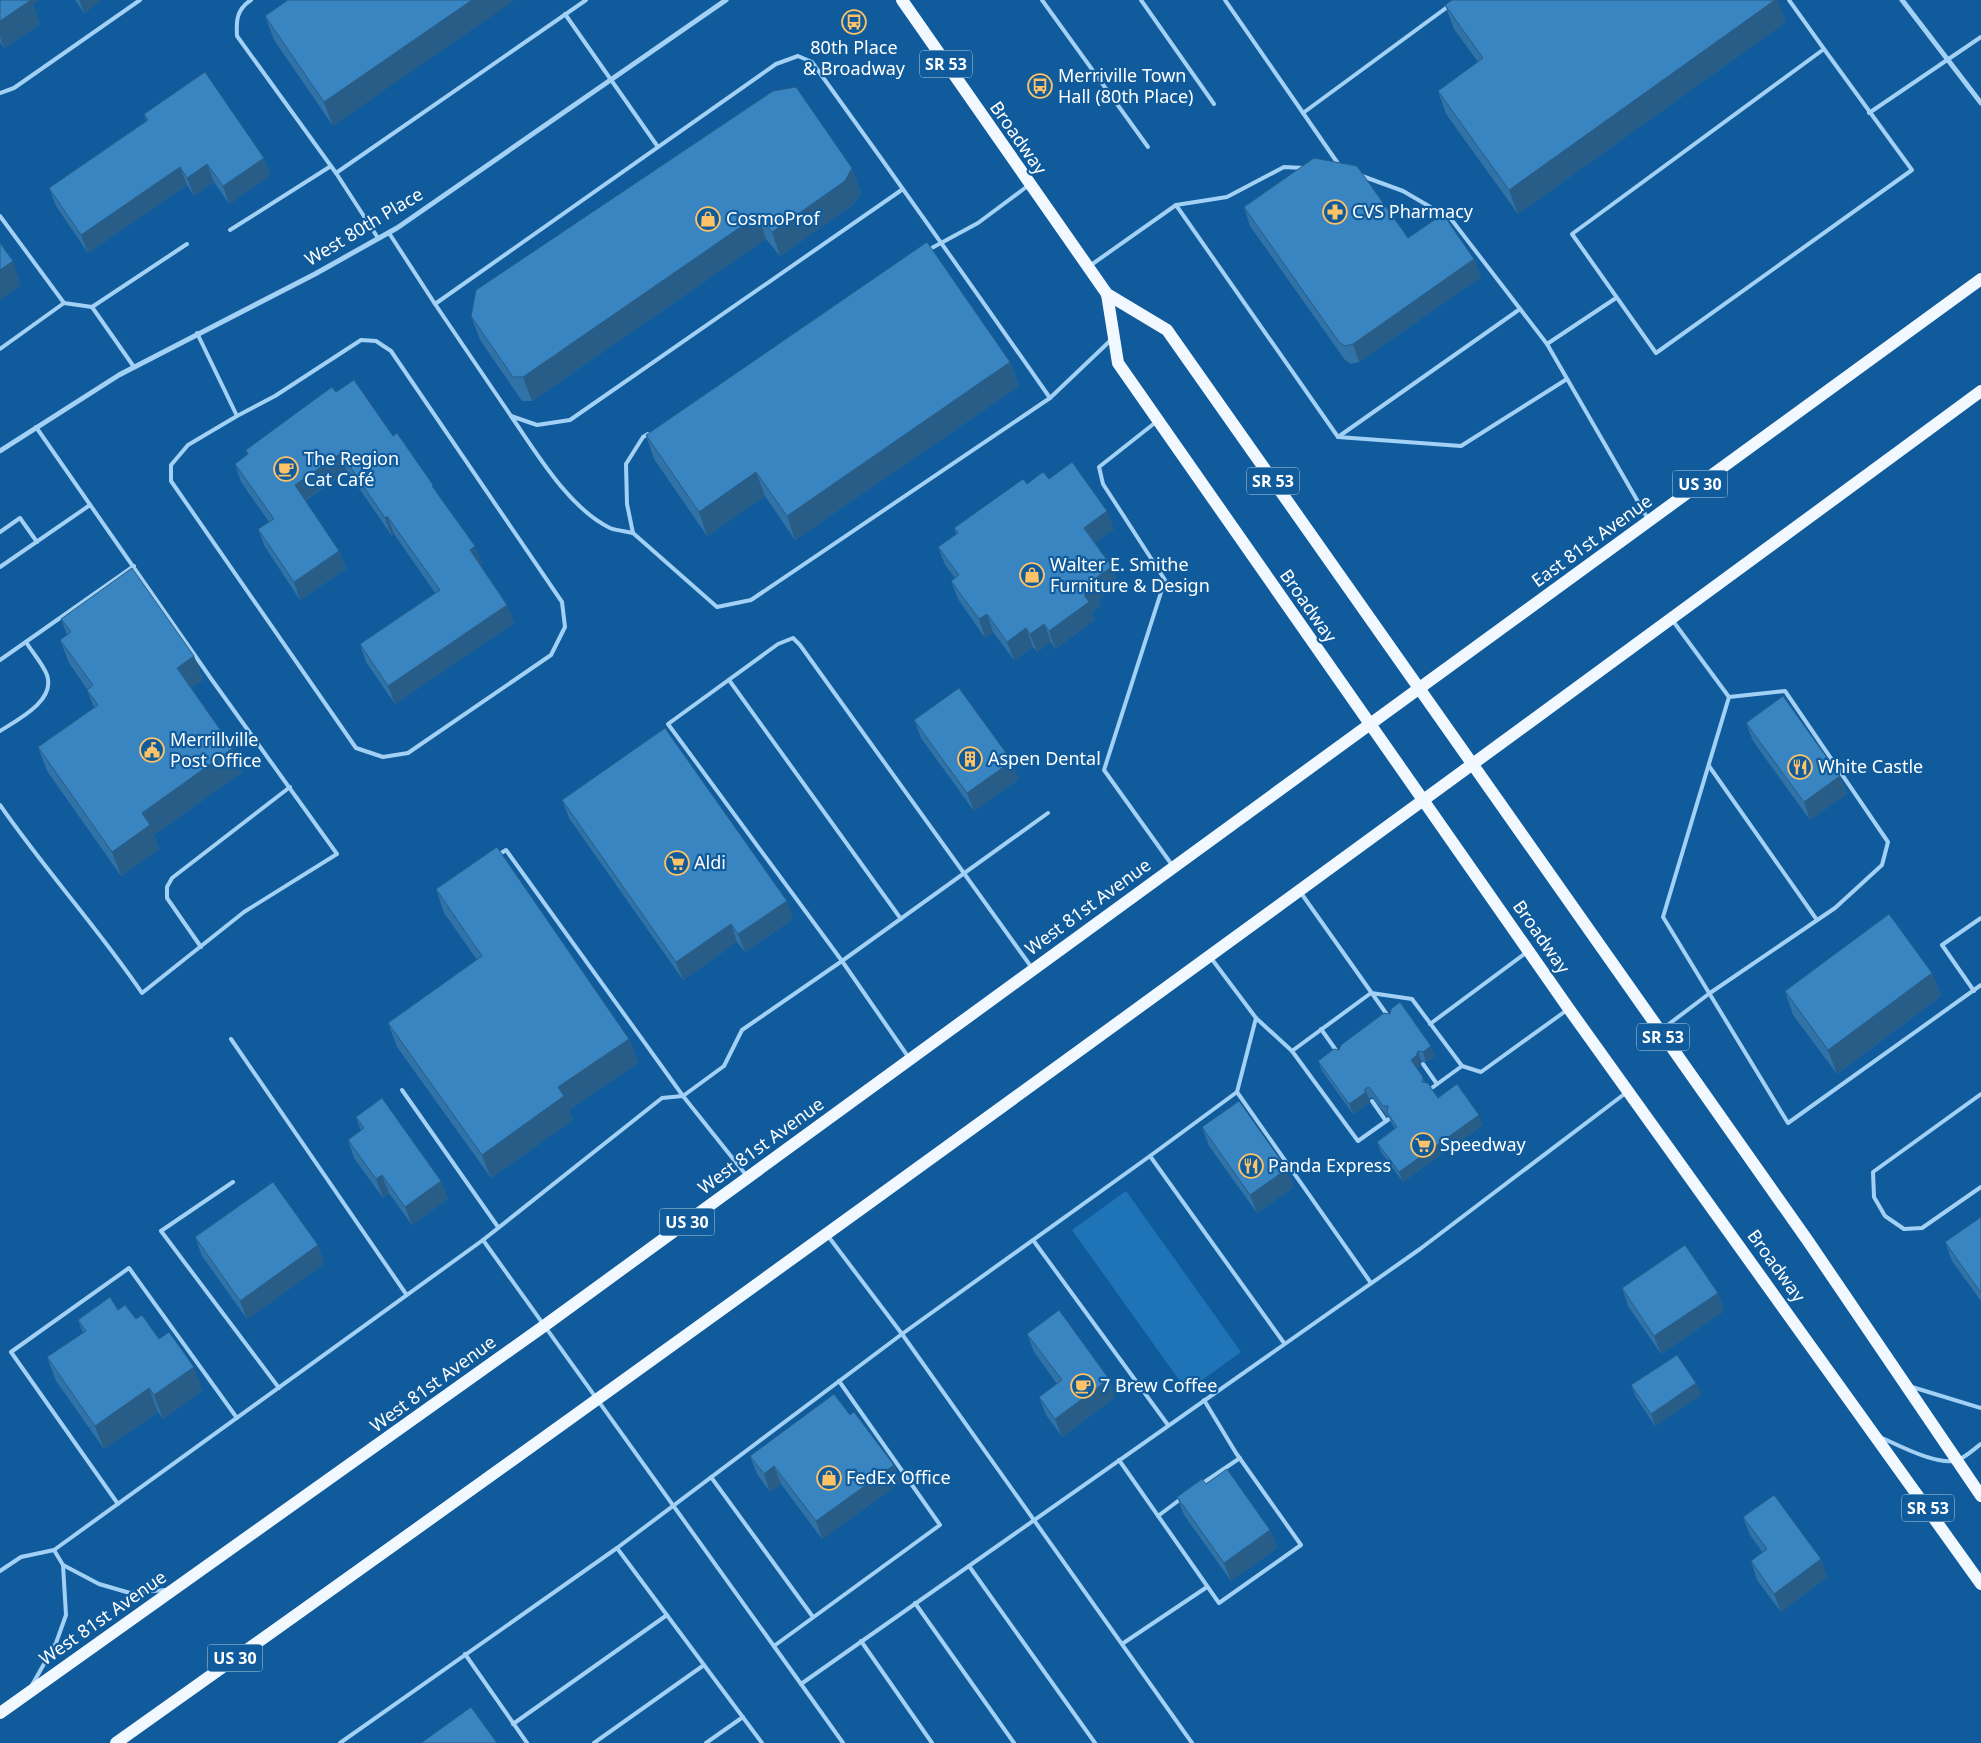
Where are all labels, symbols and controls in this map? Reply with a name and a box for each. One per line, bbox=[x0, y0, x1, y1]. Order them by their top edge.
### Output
bus stop icon: 80th Place & Broadway bbox=[841, 9, 867, 35]
place label: 80th Place & Broadway bbox=[803, 35, 906, 80]
road number: SR 53 bbox=[920, 51, 972, 78]
place label: Merriville Town Hall (80th Place) bbox=[1058, 63, 1194, 108]
bus stop icon: Merriville Town Hall (80th Place) bbox=[1027, 73, 1053, 99]
street label: Broadway bbox=[985, 96, 1053, 179]
street label: West 80th Place bbox=[300, 181, 427, 271]
pharmacy icon: CVS Pharmacy bbox=[1322, 199, 1348, 225]
place label: CVS Pharmacy bbox=[1352, 199, 1474, 223]
shop icon: CosmoProf bbox=[695, 206, 721, 232]
place label: CosmoProf bbox=[726, 206, 820, 230]
place label: The Region Cat Café bbox=[304, 446, 399, 491]
cafe icon: The Region Cat Café bbox=[273, 456, 299, 482]
road number: SR 53 bbox=[1247, 468, 1299, 494]
road number: US 30 bbox=[1672, 470, 1728, 498]
street label: East 81st Avenue bbox=[1526, 488, 1657, 592]
place label: Walter E. Smithe Furniture & Design bbox=[1050, 552, 1210, 597]
shop icon: Walter E. Smithe Furniture & Design bbox=[1019, 562, 1045, 588]
street label: Broadway bbox=[1275, 564, 1343, 647]
place label: Merrillville Post Office bbox=[170, 727, 261, 772]
public building icon: Merrillville Post Office bbox=[139, 737, 165, 763]
building icon: Aspen Dental bbox=[957, 746, 983, 772]
place label: Aspen Dental bbox=[988, 746, 1101, 770]
restaurant icon: White Castle bbox=[1787, 754, 1813, 780]
place label: White Castle bbox=[1818, 754, 1923, 778]
supermarket icon: Aldi bbox=[664, 850, 690, 876]
place label: Aldi bbox=[694, 850, 726, 874]
street label: West 81st Avenue bbox=[1020, 852, 1155, 960]
street label: Broadway bbox=[1508, 895, 1576, 978]
road number: SR 53 bbox=[1637, 1024, 1689, 1050]
street label: West 81st Avenue bbox=[693, 1091, 828, 1199]
supermarket icon: Speedway bbox=[1410, 1132, 1436, 1158]
place label: Speedway bbox=[1440, 1132, 1527, 1156]
restaurant icon: Panda Express bbox=[1238, 1153, 1264, 1179]
place label: Panda Express bbox=[1268, 1153, 1391, 1177]
road number: US 30 bbox=[660, 1208, 714, 1236]
street label: Broadway bbox=[1742, 1224, 1812, 1307]
street label: West 81st Avenue bbox=[365, 1329, 500, 1437]
cafe icon: 7 Brew Coffee bbox=[1070, 1373, 1096, 1399]
place label: 7 Brew Coffee bbox=[1100, 1373, 1217, 1397]
shop icon: FedEx Office bbox=[816, 1465, 842, 1491]
place label: FedEx Office bbox=[846, 1465, 951, 1489]
road number: SR 53 bbox=[1902, 1495, 1954, 1522]
street label: West 81st Avenue bbox=[34, 1564, 171, 1670]
road number: US 30 bbox=[208, 1645, 262, 1672]

